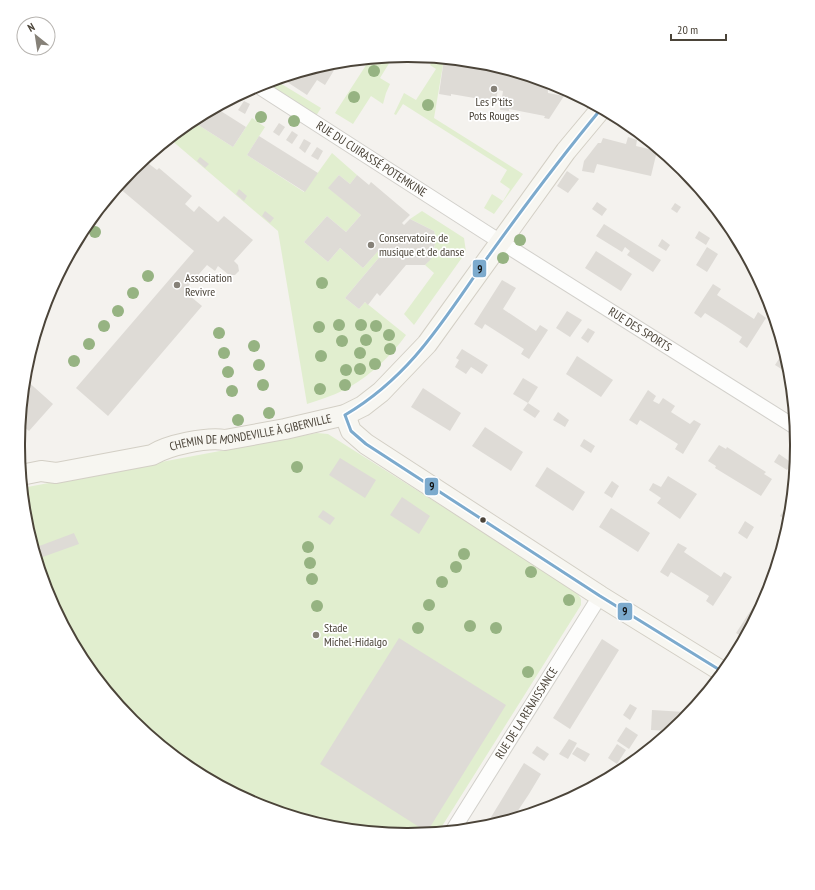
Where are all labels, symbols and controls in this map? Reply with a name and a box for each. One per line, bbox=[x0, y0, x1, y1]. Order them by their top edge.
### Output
north arrow bbox=[16, 16, 56, 56]
scale bar bbox=[671, 16, 726, 42]
text: N bbox=[25, 20, 37, 35]
text: 20 m bbox=[677, 22, 698, 37]
marker: Les P'tits Pots Rouges bbox=[489, 84, 499, 94]
place label: Les P'tits Pots Rouges bbox=[469, 94, 519, 123]
street label: RUE DU CUIRASSÉ POTEMKINE bbox=[314, 118, 430, 200]
place label: Conservatoire de musique et de danse bbox=[379, 230, 464, 259]
marker: Conservatoire de musique et de danse bbox=[366, 240, 376, 250]
line badge: 9 bbox=[472, 259, 487, 278]
text: 9 bbox=[477, 262, 483, 276]
place label: Association Revivre bbox=[185, 270, 232, 299]
marker: Association Revivre bbox=[172, 280, 182, 290]
street label: RUE DES SPORTS bbox=[606, 304, 675, 354]
street label: CHEMIN DE MONDEVILLE À GIBERVILLE bbox=[167, 410, 333, 454]
line badge: 9 bbox=[424, 477, 439, 496]
text: 9 bbox=[429, 479, 435, 493]
unlabelled marker bbox=[478, 515, 488, 525]
line badge: 9 bbox=[617, 602, 633, 621]
text: 9 bbox=[622, 604, 628, 618]
place label: Stade Michel-Hidalgo bbox=[324, 620, 387, 649]
marker: Stade Michel-Hidalgo bbox=[311, 630, 321, 640]
street label: RUE DE LA RENAISSANCE bbox=[492, 664, 560, 762]

